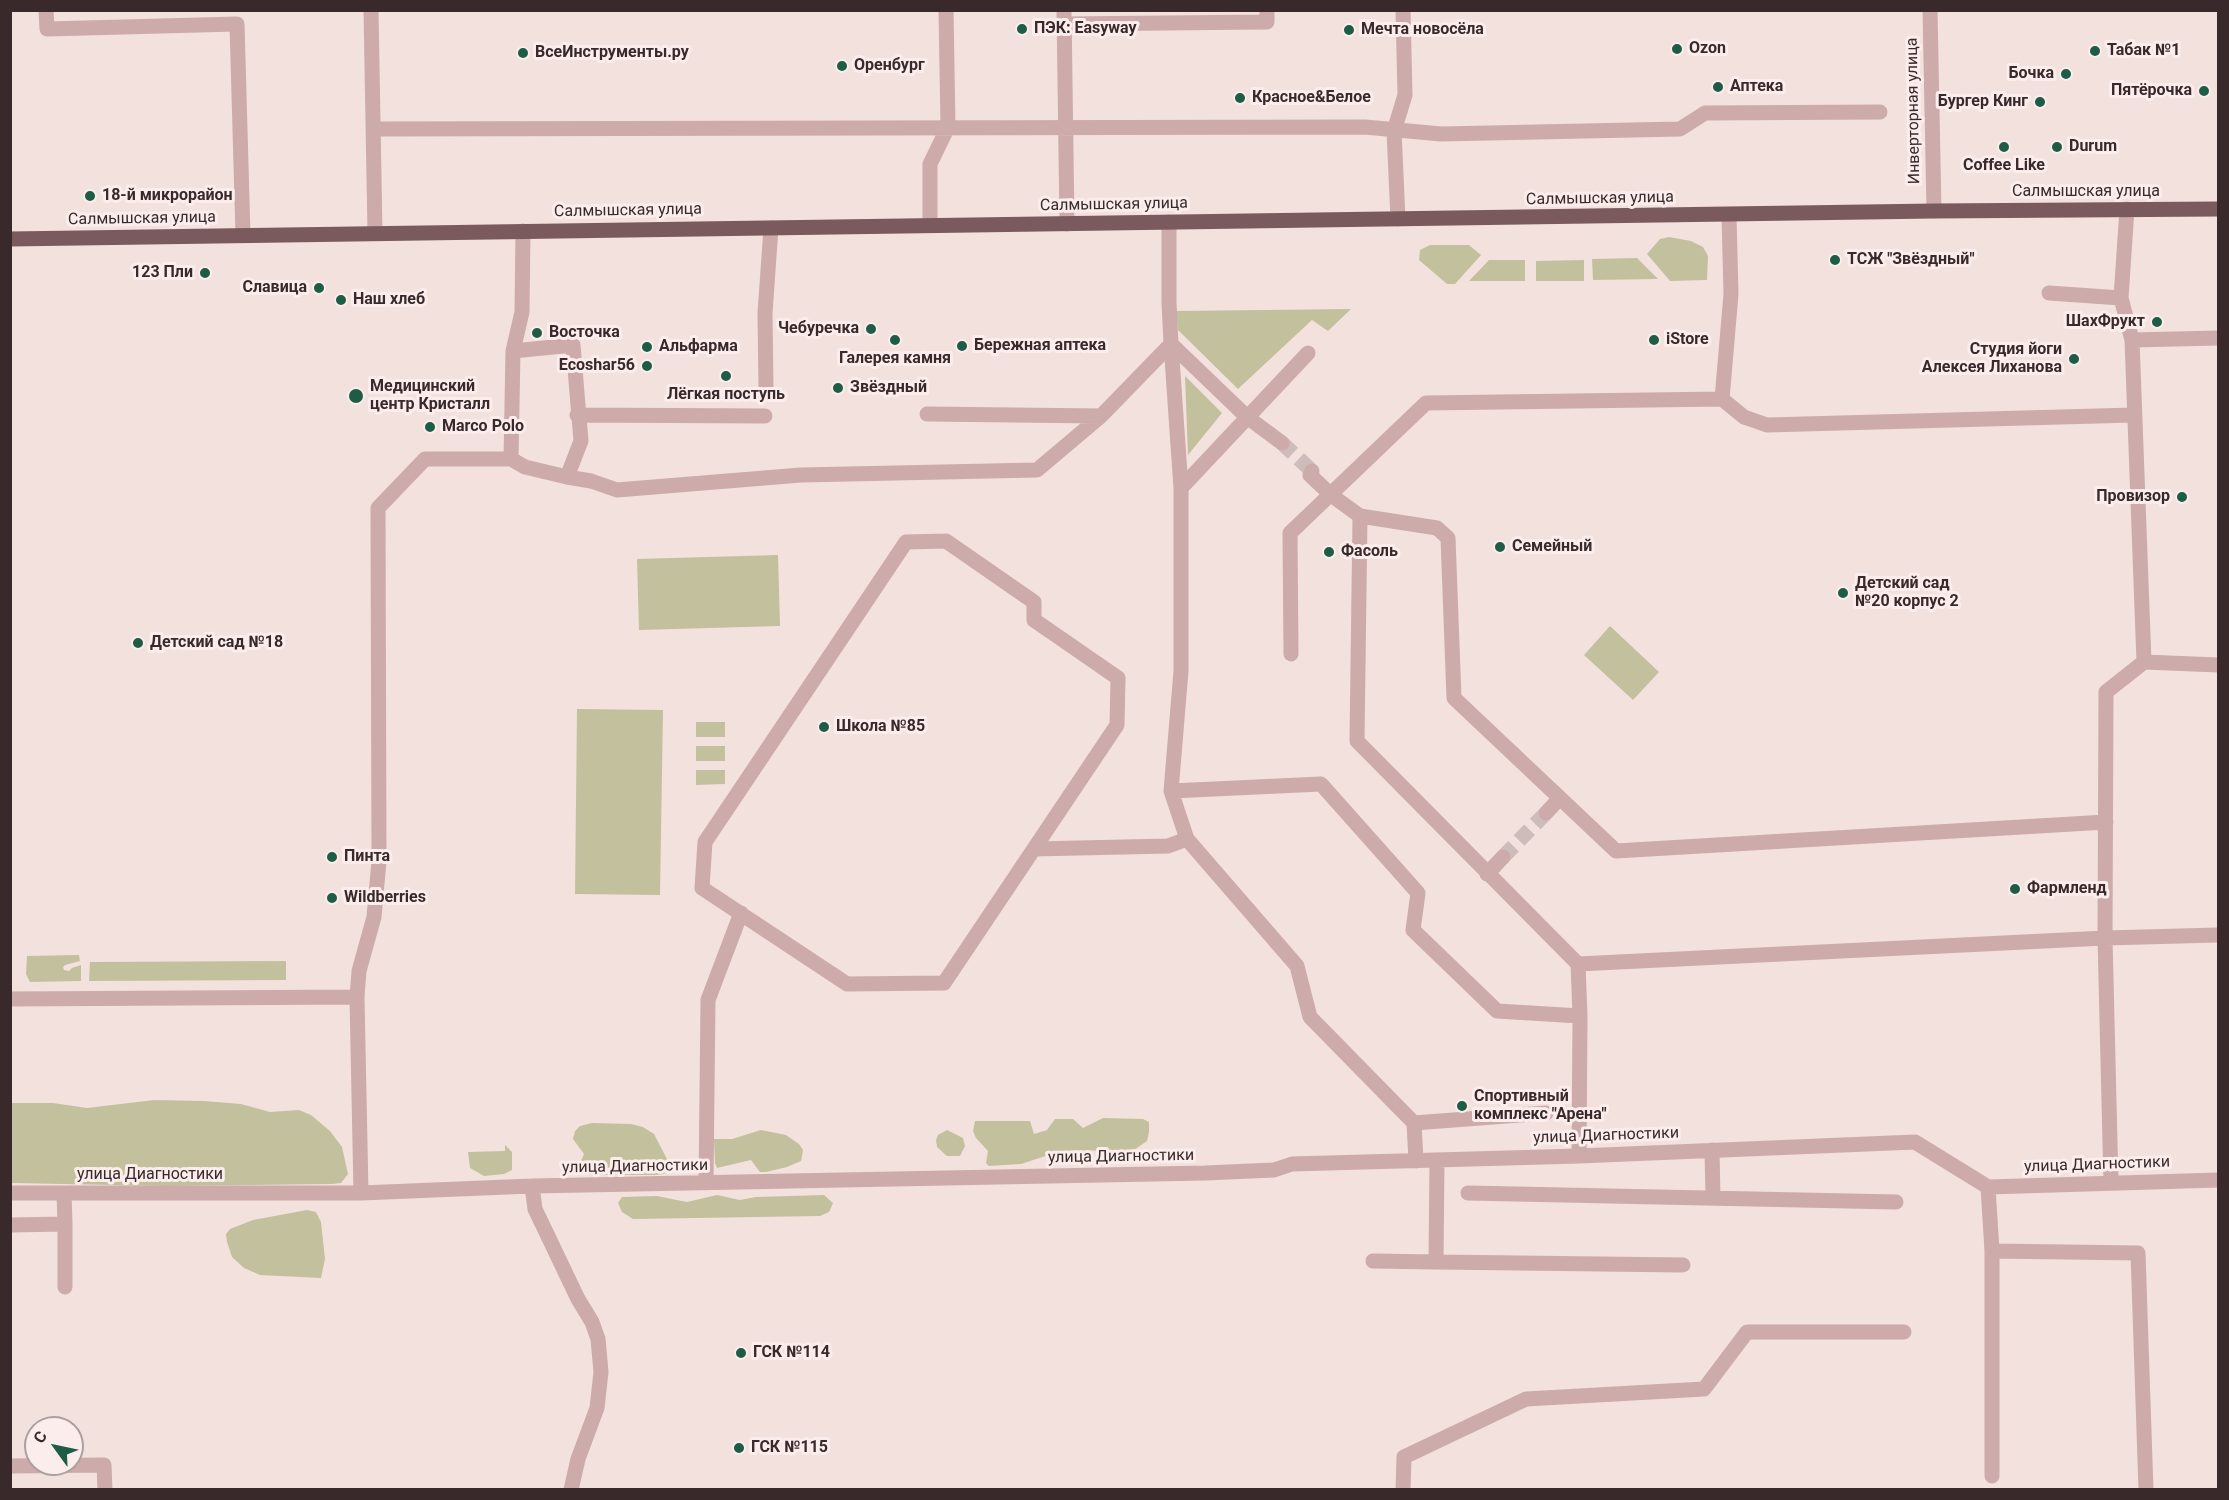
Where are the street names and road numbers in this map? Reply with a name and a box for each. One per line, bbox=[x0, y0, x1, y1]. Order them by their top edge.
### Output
street label: Инверторная улица bbox=[1903, 37, 1925, 185]
street label: Салмышская улица bbox=[2012, 182, 2160, 202]
street label: Салмышская улица bbox=[1526, 188, 1674, 210]
street label: Салмышская улица bbox=[1040, 194, 1188, 216]
street label: Салмышская улица bbox=[554, 200, 702, 222]
street label: Салмышская улица bbox=[68, 208, 216, 230]
street label: улица Диагностики bbox=[1533, 1124, 1679, 1148]
street label: улица Диагностики bbox=[1048, 1146, 1194, 1168]
street label: улица Диагностики bbox=[2024, 1153, 2170, 1177]
street label: улица Диагностики bbox=[562, 1156, 708, 1178]
street label: улица Диагностики bbox=[77, 1165, 223, 1185]

